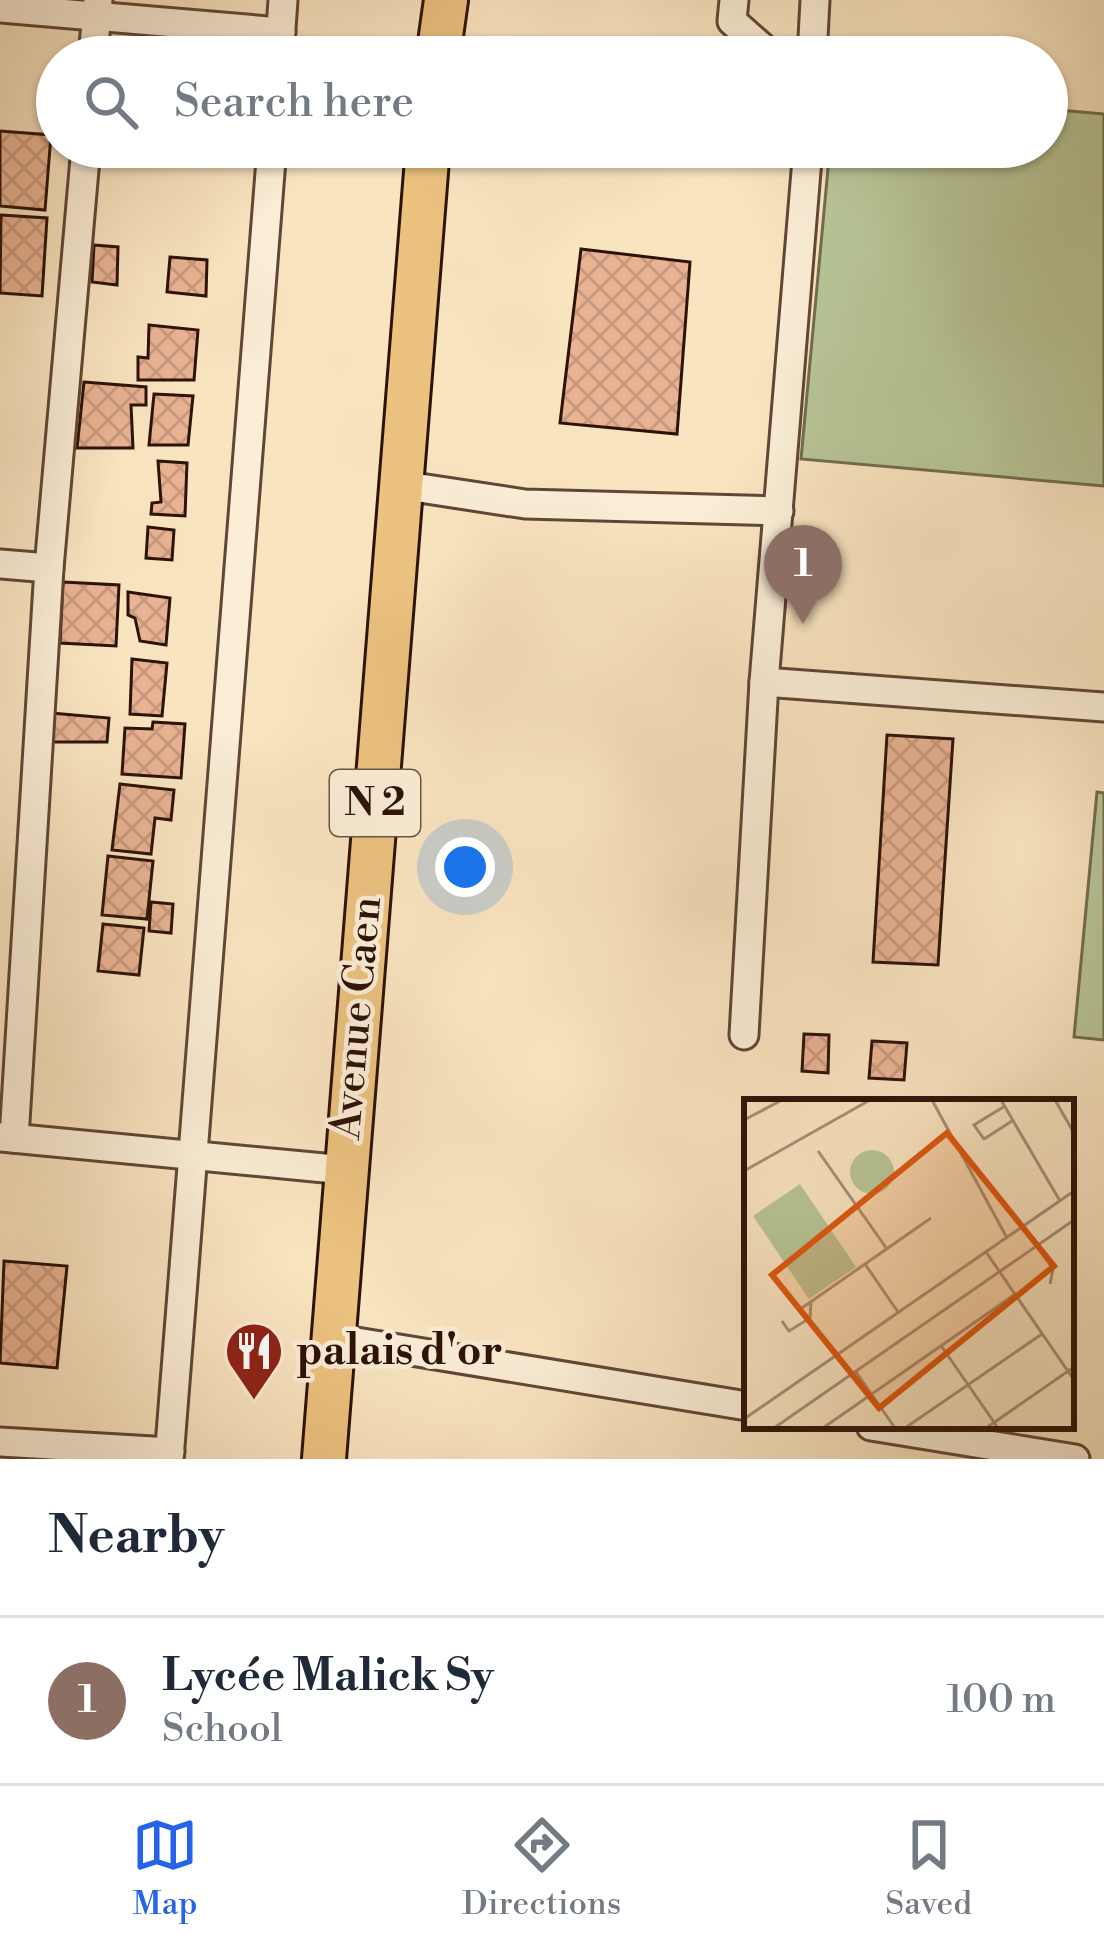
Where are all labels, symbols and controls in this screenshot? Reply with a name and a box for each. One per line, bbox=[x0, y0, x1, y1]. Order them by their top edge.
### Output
search box bbox=[36, 36, 1068, 168]
icon: search bbox=[78, 69, 144, 135]
text: Search here bbox=[174, 74, 414, 131]
pin: 1 bbox=[764, 525, 842, 624]
road number: N 2 bbox=[330, 770, 420, 836]
your location bbox=[435, 837, 495, 897]
street label: Avenue Caen bbox=[320, 894, 394, 1143]
inset map bbox=[744, 1099, 1074, 1429]
restaurant icon: palais d'or bbox=[223, 1320, 285, 1402]
place label: palais d'or bbox=[296, 1325, 503, 1378]
text: Nearby bbox=[48, 1505, 224, 1569]
text: Lycée Malick Sy bbox=[162, 1648, 494, 1705]
text: 1 bbox=[78, 1676, 96, 1725]
text: 100 m bbox=[947, 1676, 1056, 1725]
text: School bbox=[162, 1705, 282, 1754]
tab: Map bbox=[132, 1812, 198, 1925]
tab: Directions bbox=[462, 1812, 621, 1925]
tab: Saved bbox=[885, 1812, 972, 1925]

